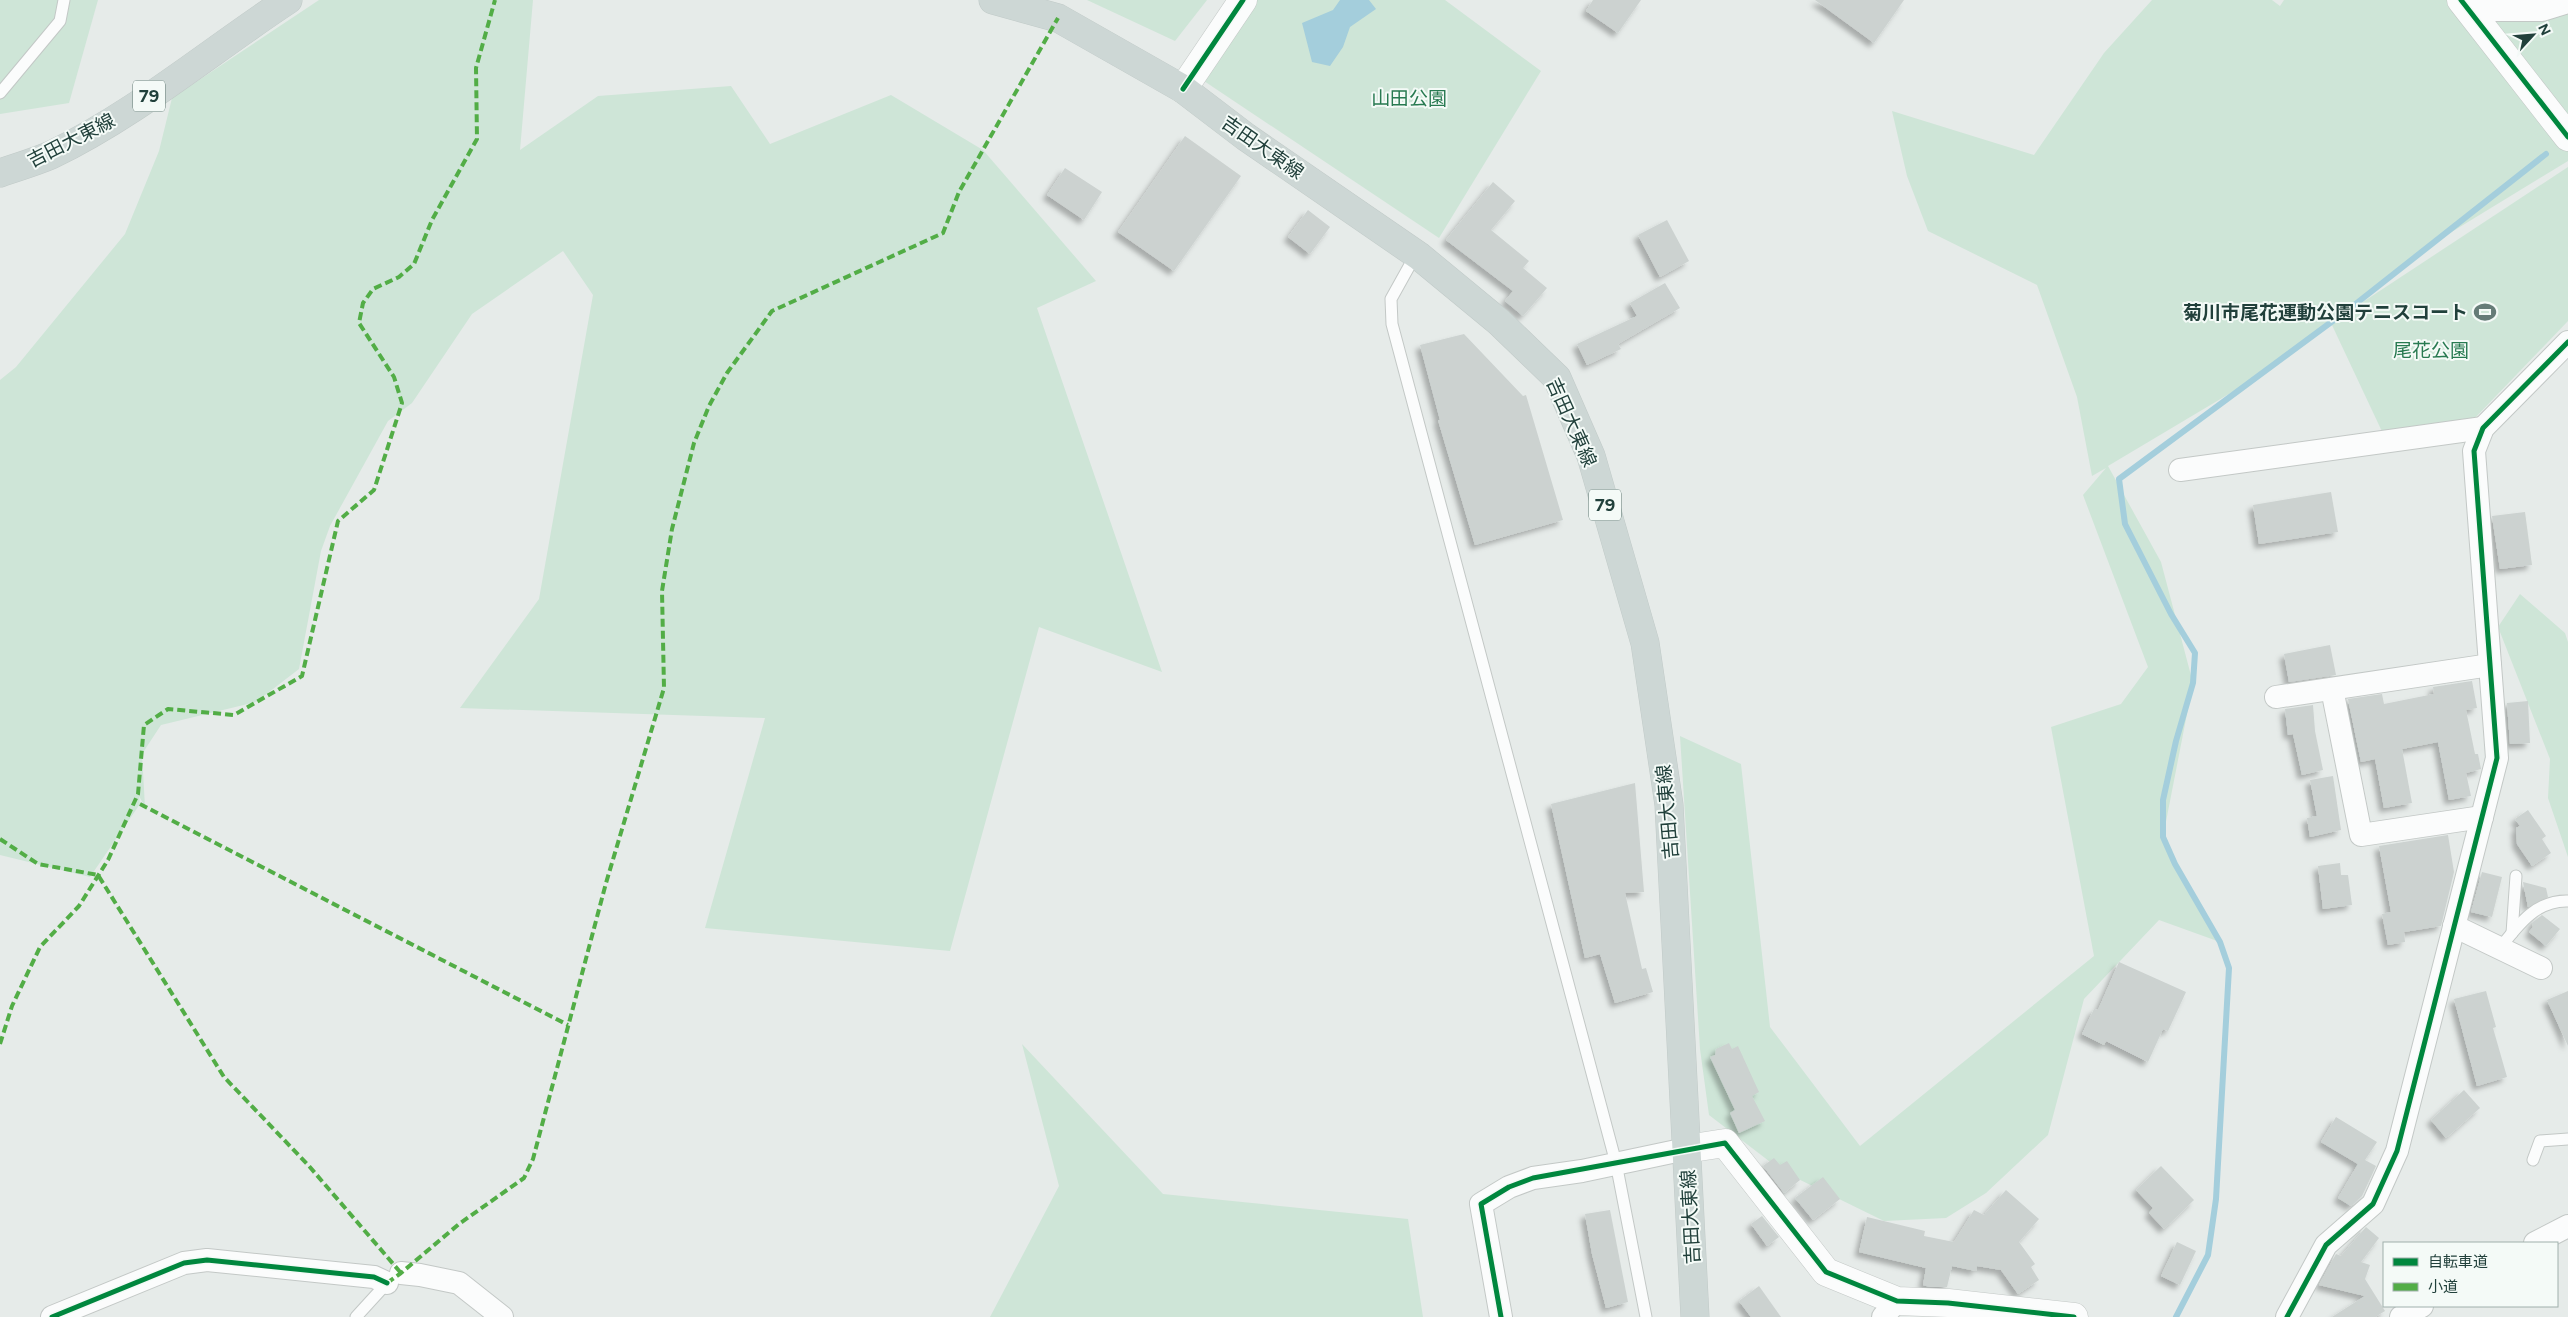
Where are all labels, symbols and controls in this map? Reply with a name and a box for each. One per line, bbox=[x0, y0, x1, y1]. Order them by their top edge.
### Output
north arrow bbox=[2508, 10, 2558, 60]
text: N bbox=[2534, 21, 2554, 38]
road number: 79 bbox=[133, 80, 165, 112]
park label: 山田公園 bbox=[1371, 87, 1447, 110]
street label: 吉田大東線 bbox=[24, 109, 119, 172]
street label: 吉田大東線 bbox=[1217, 111, 1308, 184]
sports icon: 菊川市尾花運動公園テニスコート bbox=[2472, 299, 2498, 325]
place label: 菊川市尾花運動公園テニスコート bbox=[2183, 301, 2468, 324]
park label: 尾花公園 bbox=[2393, 339, 2469, 362]
street label: 吉田大東線 bbox=[1542, 374, 1601, 470]
road number: 79 bbox=[1589, 490, 1621, 520]
street label: 吉田大東線 bbox=[1652, 764, 1683, 860]
street label: 吉田大東線 bbox=[1677, 1169, 1704, 1265]
legend bbox=[2383, 1242, 2558, 1307]
text: 自転車道 bbox=[2428, 1253, 2488, 1271]
text: 小道 bbox=[2428, 1278, 2458, 1296]

